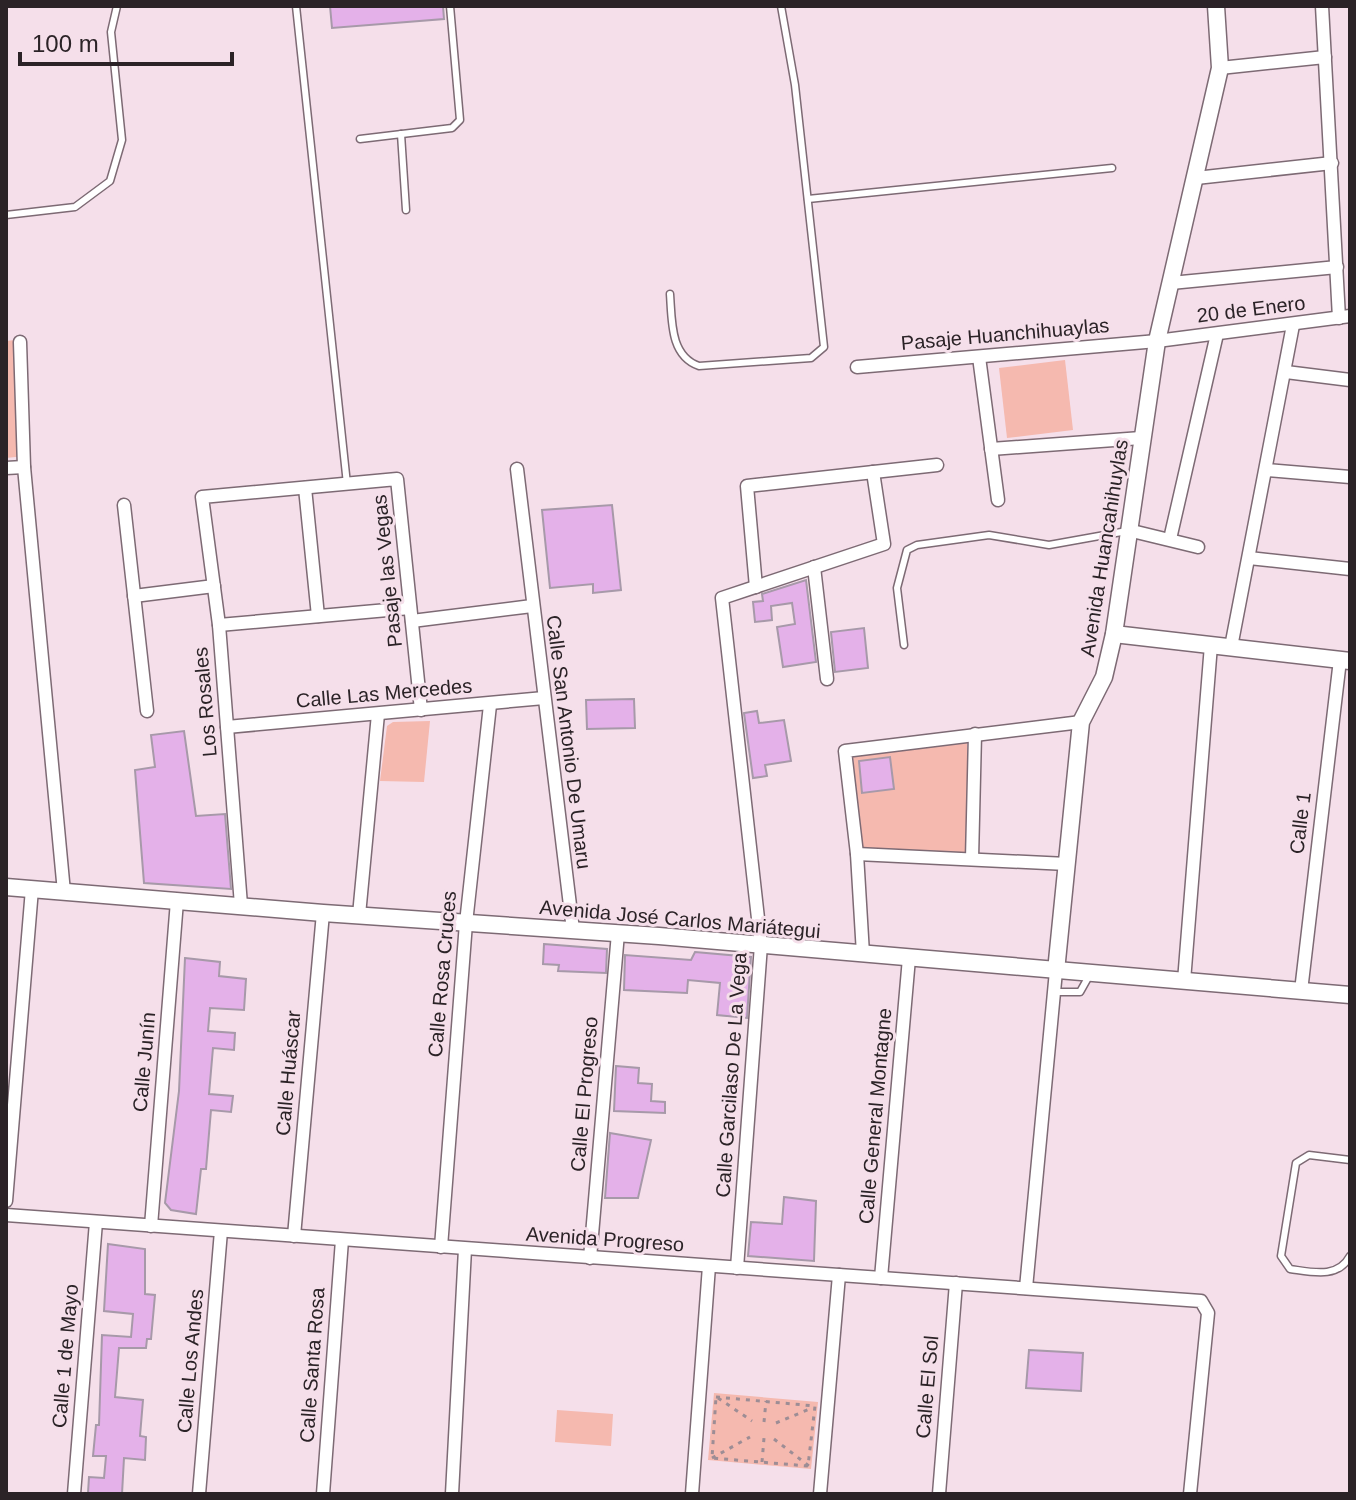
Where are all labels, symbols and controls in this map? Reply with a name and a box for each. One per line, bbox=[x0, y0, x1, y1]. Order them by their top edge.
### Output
scale bar bbox=[20, 16, 232, 66]
text: 100 m bbox=[32, 30, 99, 57]
street label: 20 de Enero bbox=[1196, 291, 1306, 327]
street label: Pasaje Huanchihuaylas bbox=[900, 314, 1110, 354]
street label: Avenida Huancahihuylas bbox=[1076, 438, 1132, 658]
street label: Pasaje las Vegas bbox=[368, 494, 406, 648]
street label: Calle San Antonio De Umaru bbox=[543, 614, 595, 870]
street label: Los Rosales bbox=[189, 646, 221, 758]
street label: Calle Las Mercedes bbox=[295, 674, 473, 712]
street label: Calle 1 bbox=[1285, 791, 1315, 855]
street label: Calle Rosa Cruces bbox=[424, 890, 460, 1058]
street label: Avenida José Carlos Mariátegui bbox=[539, 896, 821, 942]
street label: Calle Garcilaso De La Vega bbox=[711, 951, 751, 1198]
street label: Calle General Montagne bbox=[855, 1007, 895, 1225]
street label: Calle Huáscar bbox=[272, 1009, 304, 1137]
street label: Calle Junín bbox=[129, 1011, 159, 1113]
street label: Calle El Progreso bbox=[566, 1016, 602, 1172]
street label: Avenida Progreso bbox=[525, 1222, 685, 1256]
street label: Calle 1 de Mayo bbox=[48, 1283, 82, 1429]
street label: Calle Santa Rosa bbox=[296, 1286, 328, 1443]
street label: Calle Los Andes bbox=[173, 1288, 207, 1434]
street label: Calle El Sol bbox=[912, 1335, 942, 1439]

